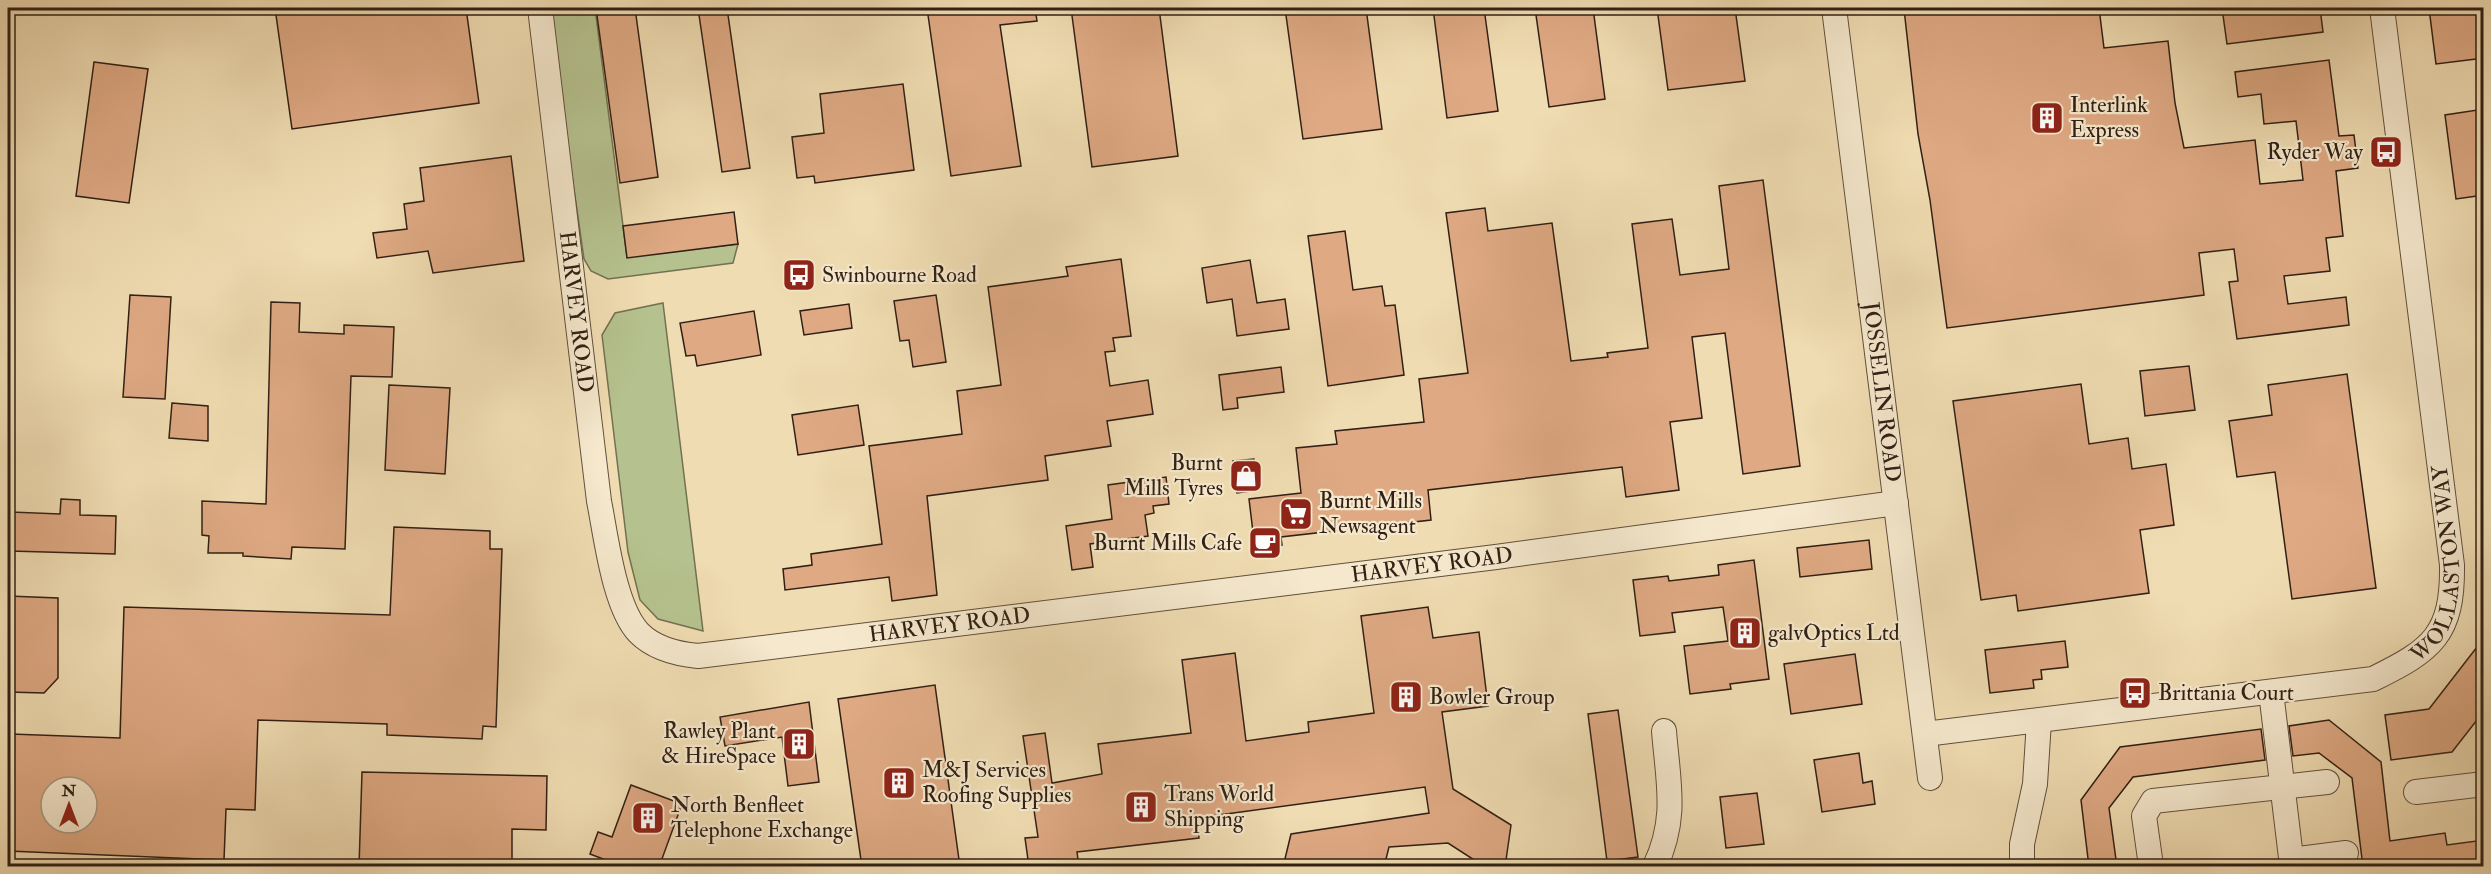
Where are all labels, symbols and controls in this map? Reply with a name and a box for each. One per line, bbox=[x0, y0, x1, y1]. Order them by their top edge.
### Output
place label: Interlink Express bbox=[2070, 91, 2148, 145]
building icon: Interlink Express bbox=[2029, 100, 2065, 136]
bus stop icon: Ryder Way bbox=[2368, 134, 2404, 170]
place label: Ryder Way bbox=[2267, 138, 2363, 166]
street label: HARVEY ROAD bbox=[553, 229, 600, 394]
bus stop icon: Swinbourne Road bbox=[781, 257, 817, 293]
place label: Swinbourne Road bbox=[822, 261, 977, 289]
street label: JOSSELIN ROAD bbox=[1857, 299, 1907, 484]
place label: Burnt Mills Tyres bbox=[1124, 449, 1223, 502]
shop icon: Burnt Mills Tyres bbox=[1228, 458, 1264, 494]
street label: WOLLASTON WAY bbox=[2404, 463, 2467, 669]
place label: Burnt Mills Newsagent bbox=[1319, 487, 1422, 540]
supermarket icon: Burnt Mills Newsagent bbox=[1278, 496, 1314, 532]
cafe icon: Burnt Mills Cafe bbox=[1247, 525, 1283, 561]
place label: Burnt Mills Cafe bbox=[1093, 529, 1242, 557]
street label: HARVEY ROAD bbox=[1349, 541, 1514, 589]
street label: HARVEY ROAD bbox=[867, 601, 1032, 649]
building icon: galvOptics Ltd bbox=[1727, 615, 1763, 651]
place label: galvOptics Ltd bbox=[1768, 619, 1900, 648]
bus stop icon: Brittania Court bbox=[2117, 675, 2153, 711]
building icon: Bowler Group bbox=[1388, 679, 1424, 715]
place label: Brittania Court bbox=[2158, 679, 2294, 707]
place label: Bowler Group bbox=[1429, 683, 1555, 712]
place label: Rawley Plant & HireSpace bbox=[661, 717, 776, 771]
building icon: Rawley Plant & HireSpace bbox=[781, 726, 817, 762]
place label: M&J Services Roofing Supplies bbox=[922, 756, 1071, 810]
building icon: M&J Services Roofing Supplies bbox=[881, 765, 917, 801]
north arrow bbox=[39, 775, 99, 835]
place label: Trans World Shipping bbox=[1164, 780, 1274, 834]
text: N bbox=[61, 781, 77, 801]
building icon: Trans World Shipping bbox=[1123, 789, 1159, 825]
place label: North Benfleet Telephone Exchange bbox=[671, 791, 853, 845]
building icon: North Benfleet Telephone Exchange bbox=[630, 800, 666, 836]

